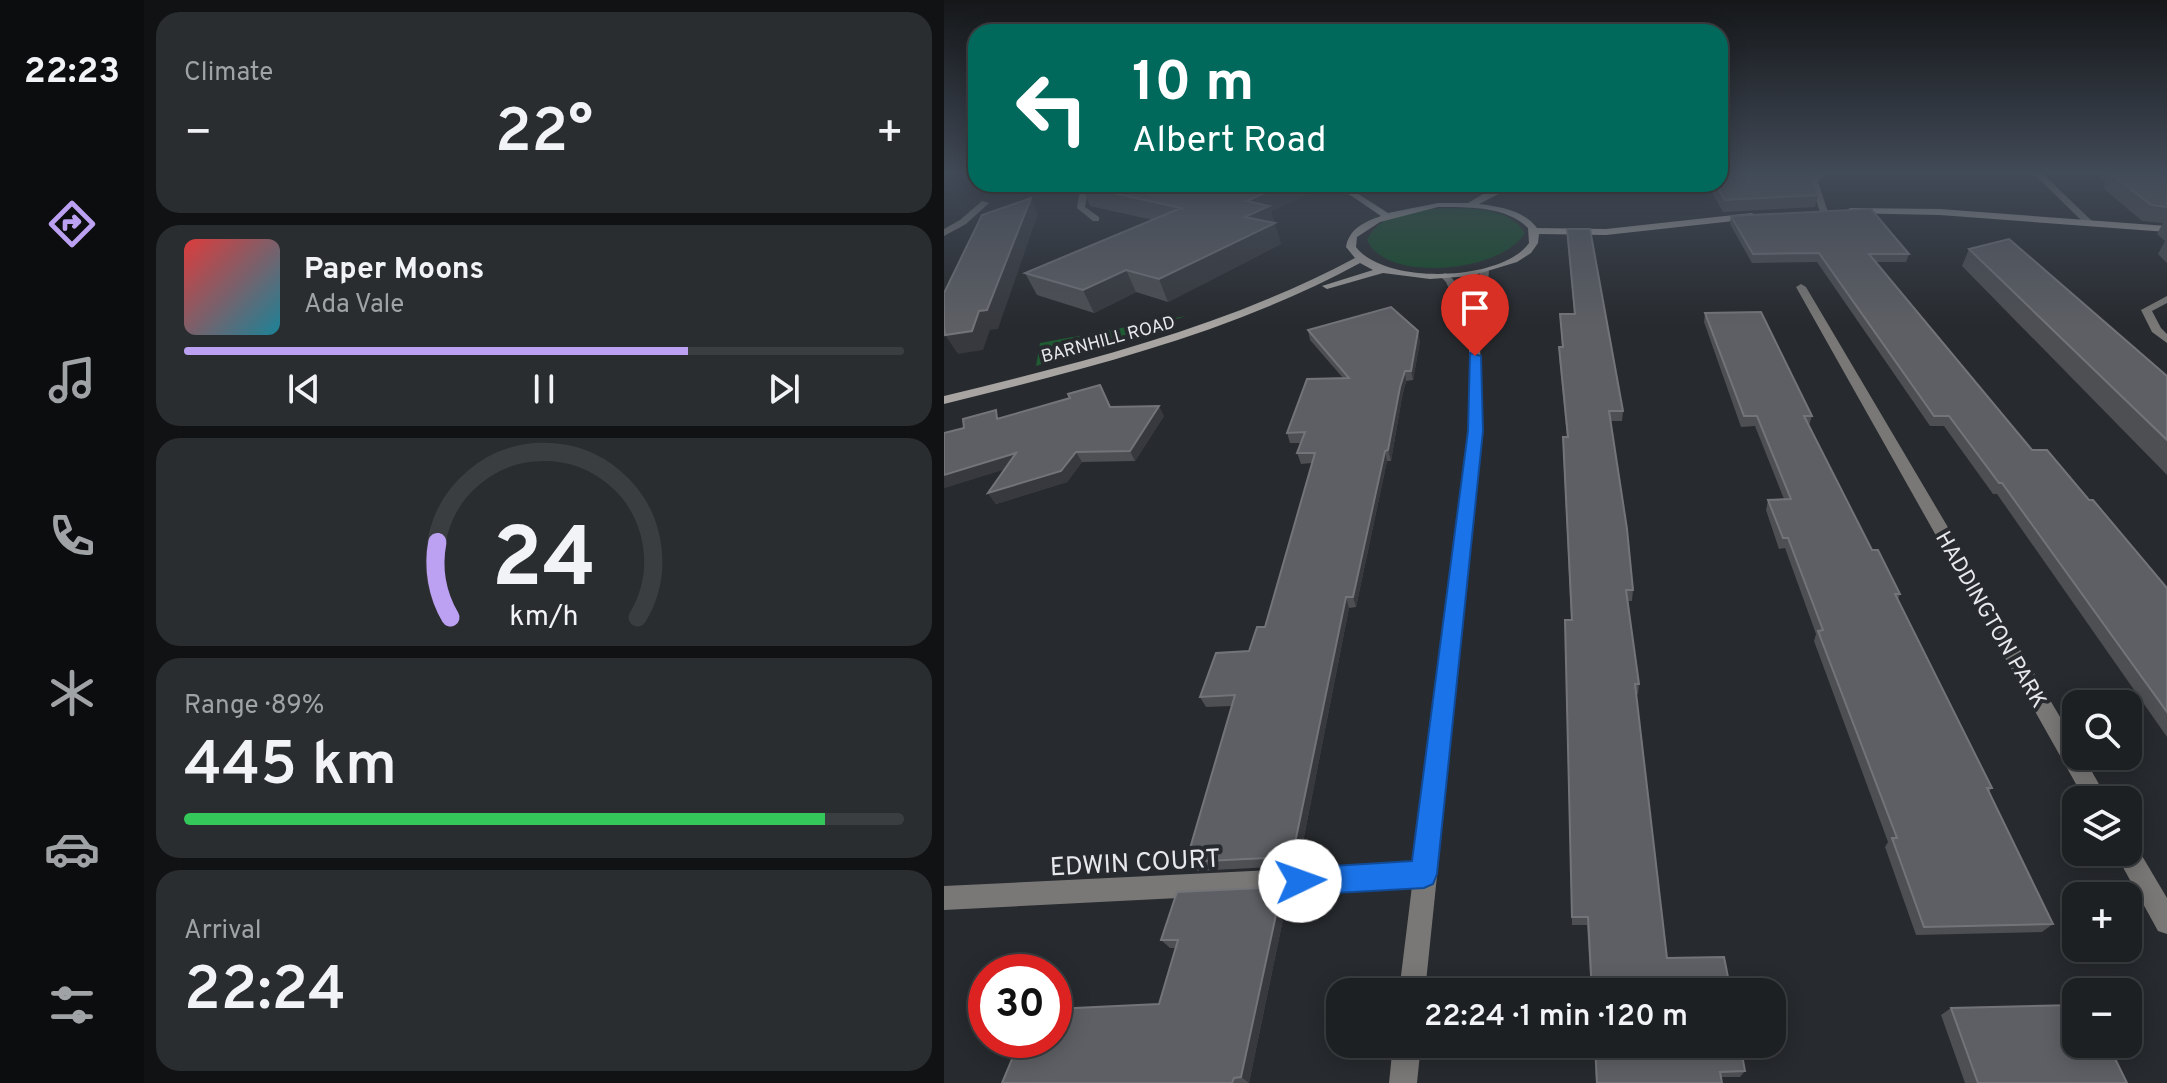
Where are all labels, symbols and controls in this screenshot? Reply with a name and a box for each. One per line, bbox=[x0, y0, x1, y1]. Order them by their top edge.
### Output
text: 22:23 bbox=[24, 50, 120, 96]
text: 10 m bbox=[1132, 50, 1254, 120]
icon: left bbox=[1000, 56, 1104, 160]
text: Climate bbox=[184, 57, 273, 90]
text: 22° bbox=[495, 97, 593, 173]
text: − bbox=[184, 107, 212, 163]
text: + bbox=[876, 107, 904, 163]
text: Albert Road bbox=[1132, 119, 1326, 165]
icon: directions bbox=[44, 196, 100, 252]
text: Paper Moons bbox=[304, 252, 484, 289]
pin bbox=[1441, 274, 1509, 356]
icon: arrive bbox=[1453, 286, 1497, 330]
text: Ada Vale bbox=[304, 289, 404, 322]
street label: BARNHILL ROAD bbox=[1039, 312, 1178, 369]
icon: music bbox=[44, 352, 100, 408]
icon: previous bbox=[282, 367, 326, 411]
icon: pause bbox=[522, 367, 566, 411]
icon: next bbox=[762, 367, 806, 411]
icon: phone bbox=[44, 508, 100, 564]
text: 24 bbox=[492, 510, 596, 615]
street label: HADDINGTON PARK bbox=[1928, 527, 2051, 713]
text: km/h bbox=[509, 600, 579, 636]
icon: climate bbox=[44, 665, 100, 721]
text: Range · 89% bbox=[184, 690, 324, 723]
map controls bbox=[2062, 690, 2142, 1058]
button: search bbox=[2062, 690, 2142, 770]
text: 445 km bbox=[184, 730, 397, 806]
button: layers bbox=[2062, 786, 2142, 866]
icon: car bbox=[44, 821, 100, 877]
position arrow bbox=[1258, 839, 1342, 923]
street label: EDWIN COURT bbox=[1049, 844, 1221, 885]
button: + bbox=[2062, 882, 2142, 962]
text: Arrival bbox=[184, 915, 262, 948]
speed limit sign: 30 bbox=[968, 954, 1072, 1058]
text: 22:24 bbox=[184, 955, 346, 1031]
icon: filters bbox=[44, 977, 100, 1033]
button: − bbox=[2062, 978, 2142, 1058]
text: 22:24 · 1 min · 120 m bbox=[1424, 999, 1688, 1036]

